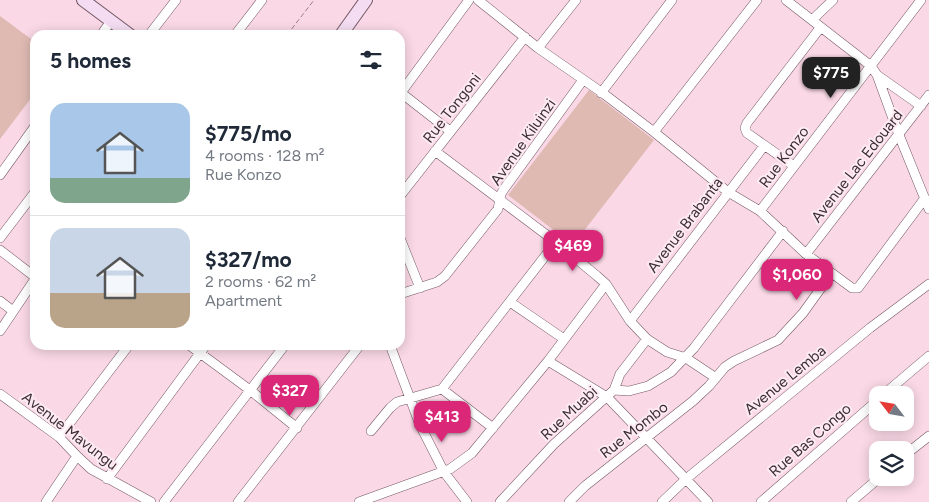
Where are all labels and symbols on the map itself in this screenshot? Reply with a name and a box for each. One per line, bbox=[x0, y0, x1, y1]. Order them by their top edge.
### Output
pin: $775 bbox=[801, 56, 861, 99]
street label: Rue Tongoni bbox=[419, 70, 485, 146]
street label: Avenue Kiluinzi bbox=[487, 95, 559, 189]
street label: Avenue Lac Edouard bbox=[807, 106, 907, 226]
street label: Rue Konzo bbox=[755, 123, 813, 191]
street label: Avenue Brabanta bbox=[643, 174, 727, 276]
pin: $469 bbox=[543, 230, 603, 272]
pin: $1,060 bbox=[756, 258, 838, 301]
street label: Avenue Lemba bbox=[741, 342, 829, 418]
pin: $327 bbox=[260, 374, 320, 417]
street label: Rue Muabi bbox=[537, 382, 601, 444]
north arrow bbox=[869, 386, 914, 431]
street label: Avenue Mavungu bbox=[19, 388, 121, 474]
street label: Rue Mombo bbox=[596, 398, 672, 462]
street label: Rue Bas Congo bbox=[765, 399, 855, 480]
pin: $413 bbox=[412, 400, 472, 443]

